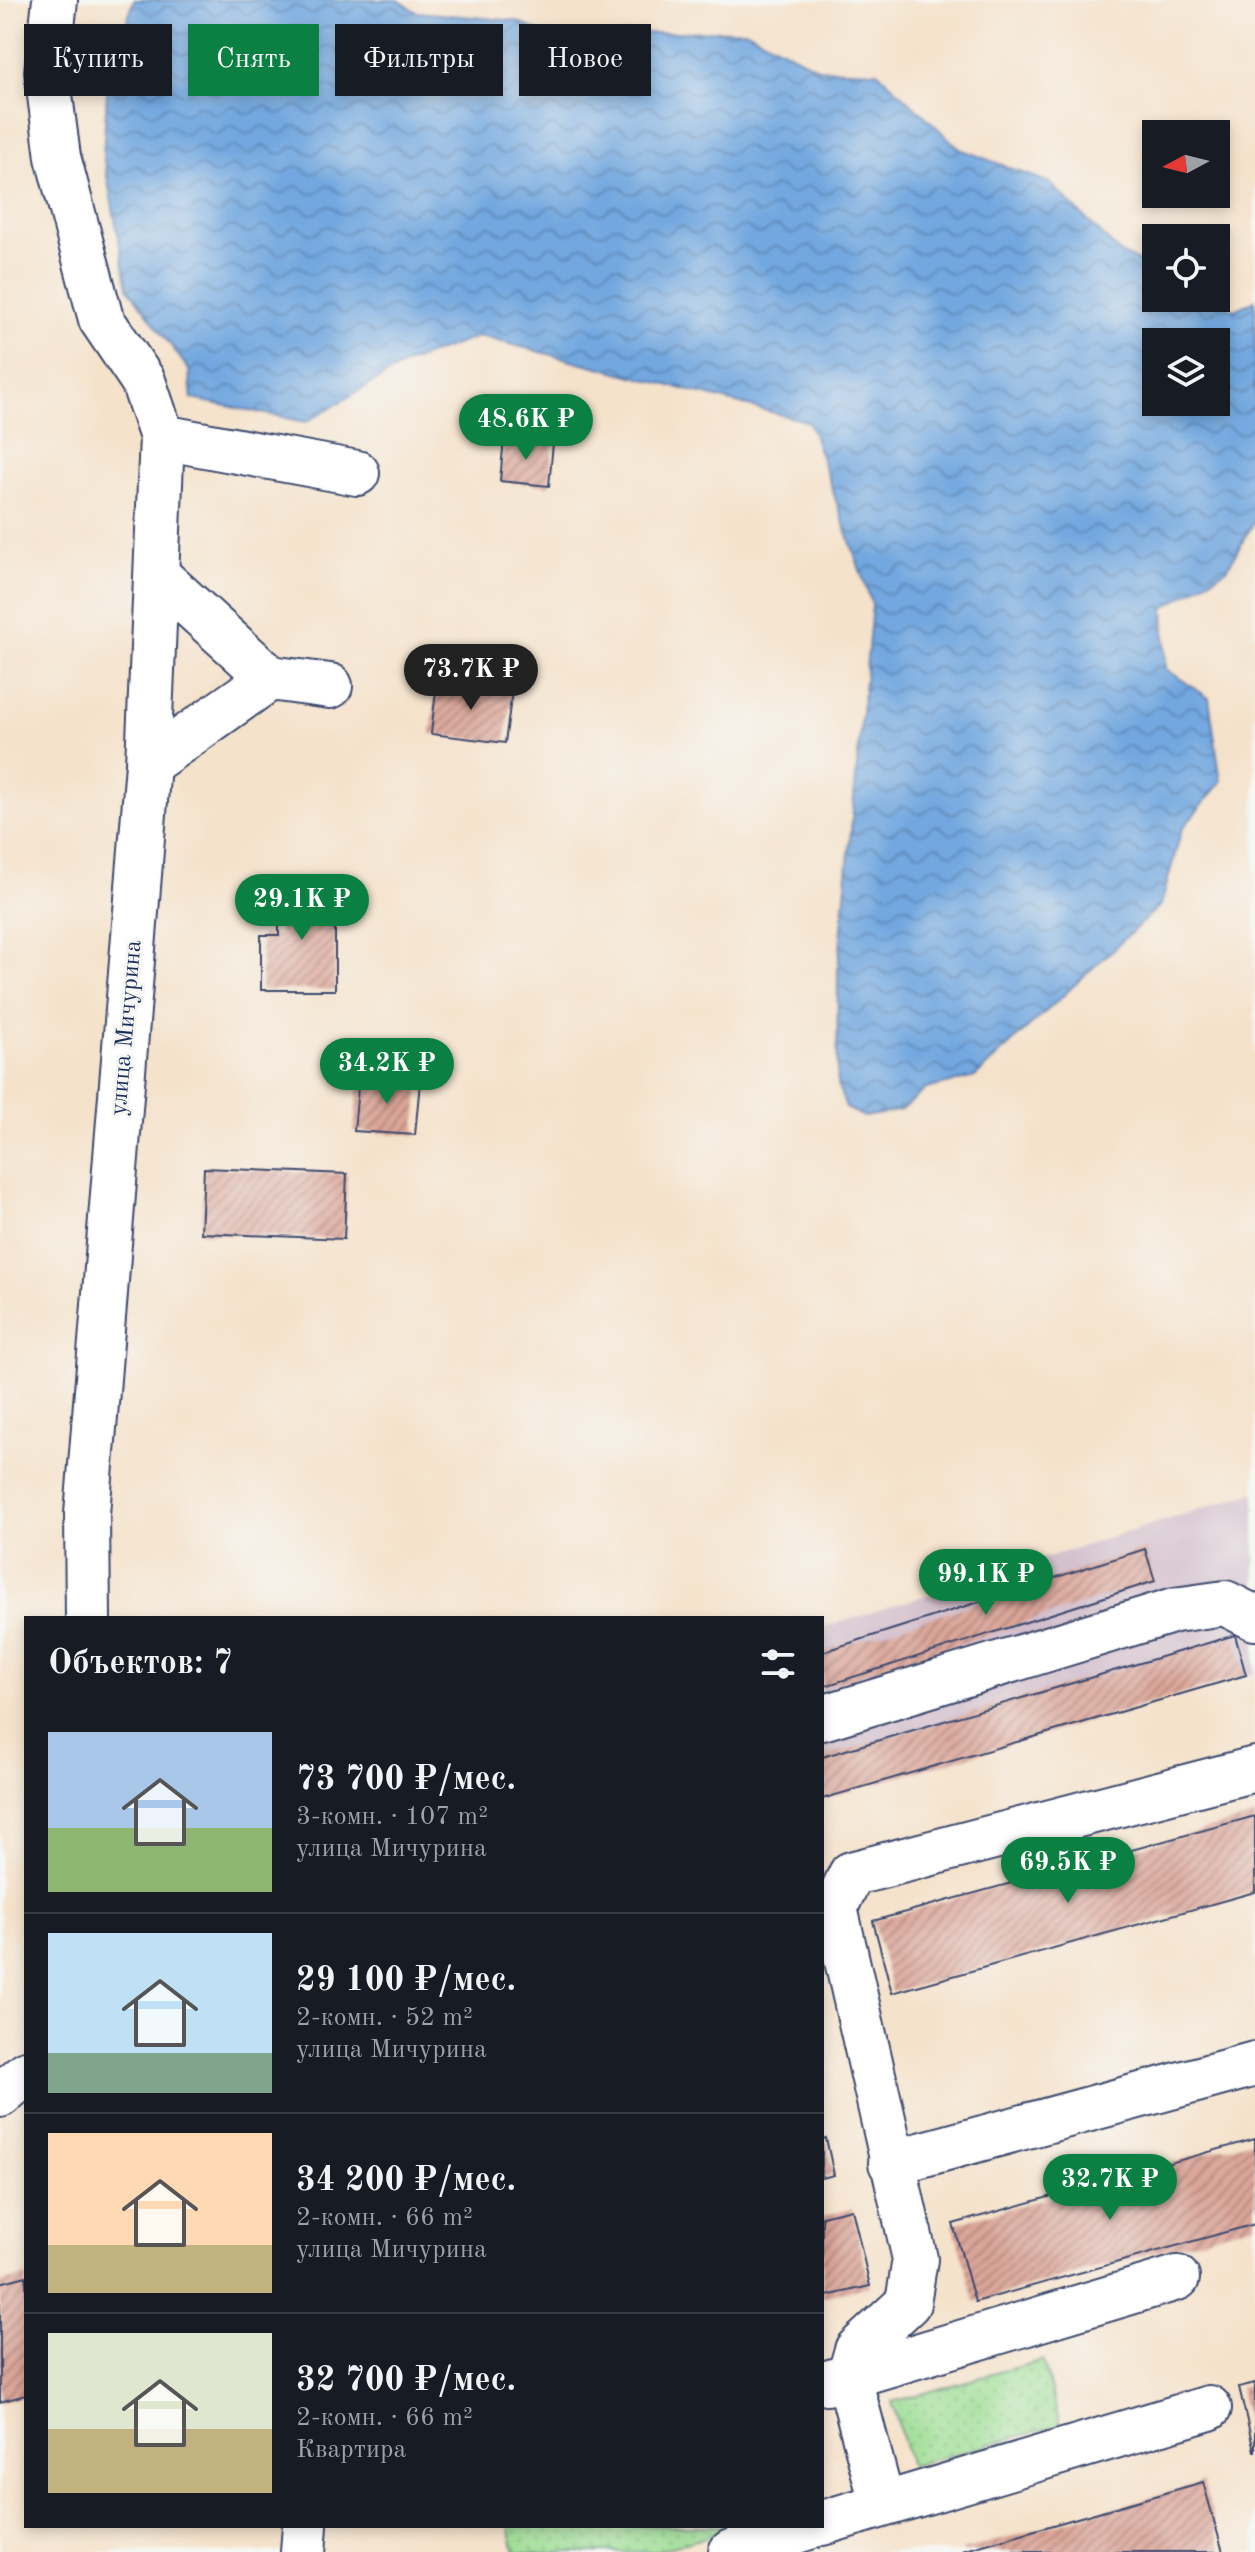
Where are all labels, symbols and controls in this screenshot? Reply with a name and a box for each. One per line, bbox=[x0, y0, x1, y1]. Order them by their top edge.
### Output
chip: Купить bbox=[24, 24, 172, 96]
chip: Снять bbox=[188, 24, 319, 96]
chip: Фильтры bbox=[335, 24, 503, 96]
chip: Новое bbox=[519, 24, 651, 96]
north arrow bbox=[1142, 120, 1230, 208]
map controls bbox=[1142, 120, 1230, 416]
button: locate bbox=[1142, 224, 1230, 312]
button: layers bbox=[1142, 328, 1230, 416]
pin: 48.6K ₽ bbox=[452, 394, 600, 462]
text: 48.6K ₽ bbox=[477, 407, 575, 433]
pin: 73.7K ₽ bbox=[397, 644, 545, 712]
text: 73.7K ₽ bbox=[422, 657, 520, 683]
pin: 29.1K ₽ bbox=[228, 874, 376, 942]
text: 29.1K ₽ bbox=[253, 887, 351, 913]
street label: улица Мичурина bbox=[107, 939, 147, 1117]
pin: 34.2K ₽ bbox=[313, 1038, 461, 1106]
text: 34.2K ₽ bbox=[338, 1051, 436, 1077]
pin: 99.1K ₽ bbox=[912, 1549, 1060, 1617]
text: 99.1K ₽ bbox=[937, 1562, 1035, 1588]
icon: filters bbox=[756, 1642, 800, 1686]
text: Объектов: 7 bbox=[48, 1647, 233, 1681]
text: 73 700 ₽/мес. bbox=[296, 1763, 516, 1797]
icon: home bbox=[112, 1764, 208, 1860]
text: 3-комн. · 107 m² bbox=[296, 1804, 488, 1830]
text: улица Мичурина bbox=[296, 1836, 487, 1862]
pin: 69.5K ₽ bbox=[994, 1837, 1142, 1905]
text: 69.5K ₽ bbox=[1019, 1850, 1117, 1876]
text: 29 100 ₽/мес. bbox=[296, 1964, 516, 1998]
icon: home bbox=[112, 1965, 208, 2061]
text: 2-комн. · 52 m² bbox=[296, 2005, 473, 2031]
text: улица Мичурина bbox=[296, 2037, 487, 2063]
pin: 32.7K ₽ bbox=[1036, 2154, 1184, 2222]
text: 34 200 ₽/мес. bbox=[296, 2164, 516, 2198]
icon: home bbox=[112, 2165, 208, 2261]
text: 32.7K ₽ bbox=[1061, 2167, 1159, 2193]
text: 2-комн. · 66 m² bbox=[296, 2205, 473, 2231]
text: улица Мичурина bbox=[296, 2237, 487, 2263]
text: 32 700 ₽/мес. bbox=[296, 2364, 516, 2398]
icon: home bbox=[112, 2365, 208, 2461]
text: 2-комн. · 66 m² bbox=[296, 2405, 473, 2431]
text: Квартира bbox=[296, 2437, 406, 2463]

